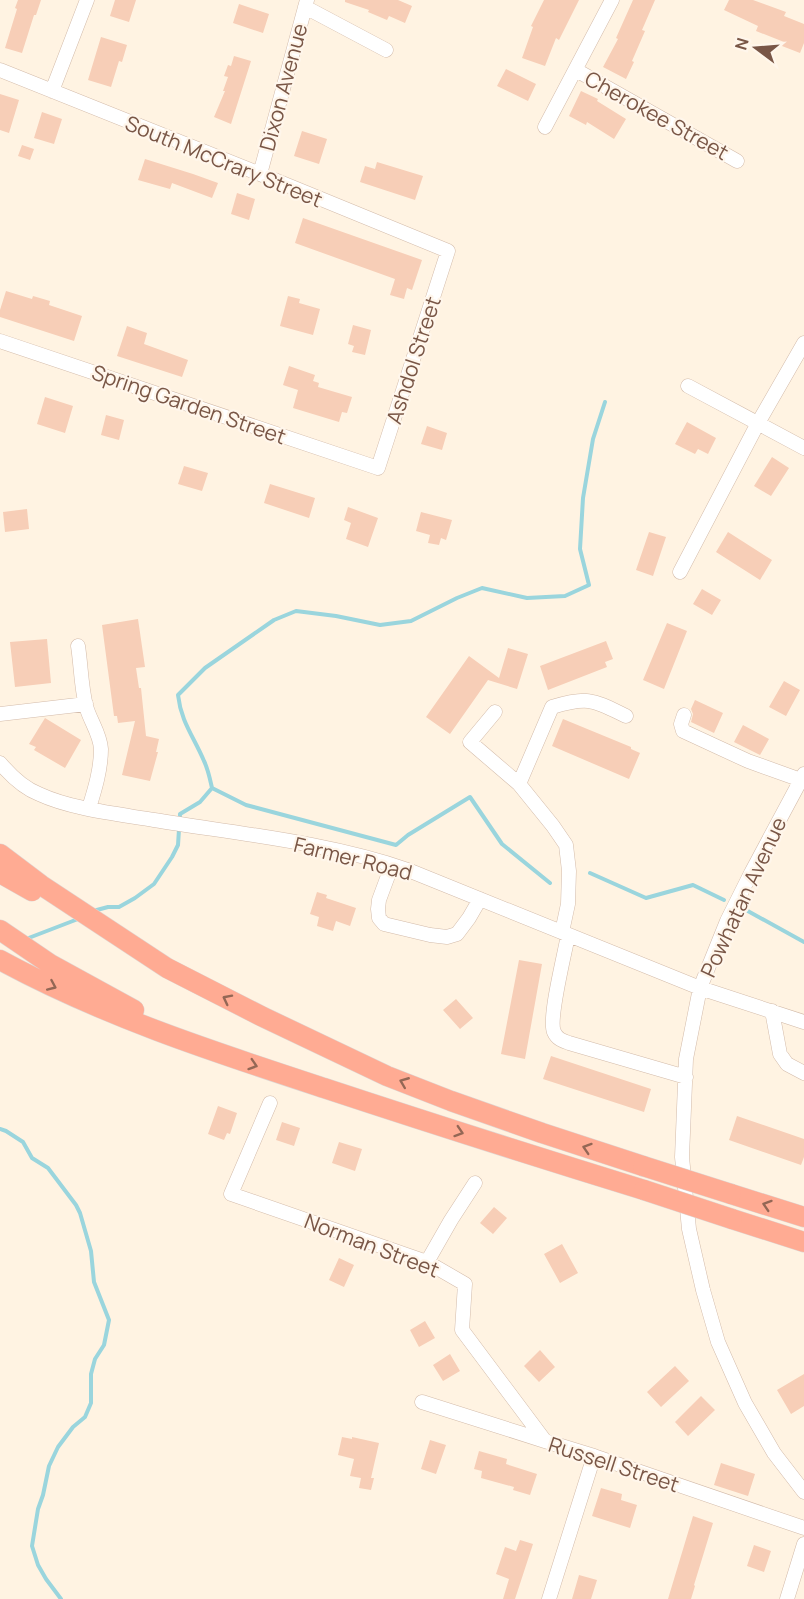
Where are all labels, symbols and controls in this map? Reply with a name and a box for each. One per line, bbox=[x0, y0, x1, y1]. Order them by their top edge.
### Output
north arrow bbox=[726, 18, 786, 78]
street label: Dixon Avenue bbox=[253, 20, 313, 154]
text: N bbox=[729, 35, 754, 52]
street label: Cherokee Street bbox=[580, 64, 734, 166]
street label: South McCrary Street bbox=[121, 109, 327, 213]
street label: Ashdol Street bbox=[379, 293, 447, 427]
street label: Spring Garden Street bbox=[88, 358, 290, 450]
street label: Powhatan Avenue bbox=[694, 812, 792, 982]
street label: Farmer Road bbox=[291, 830, 415, 886]
one-way arrow bbox=[46, 979, 57, 991]
one-way arrow bbox=[223, 995, 234, 1006]
one-way arrow bbox=[247, 1058, 258, 1071]
one-way arrow bbox=[399, 1077, 410, 1089]
one-way arrow bbox=[453, 1124, 464, 1137]
one-way arrow bbox=[582, 1143, 593, 1155]
one-way arrow bbox=[762, 1200, 773, 1213]
street label: Norman Street bbox=[301, 1206, 443, 1284]
street label: Russell Street bbox=[545, 1430, 683, 1498]

